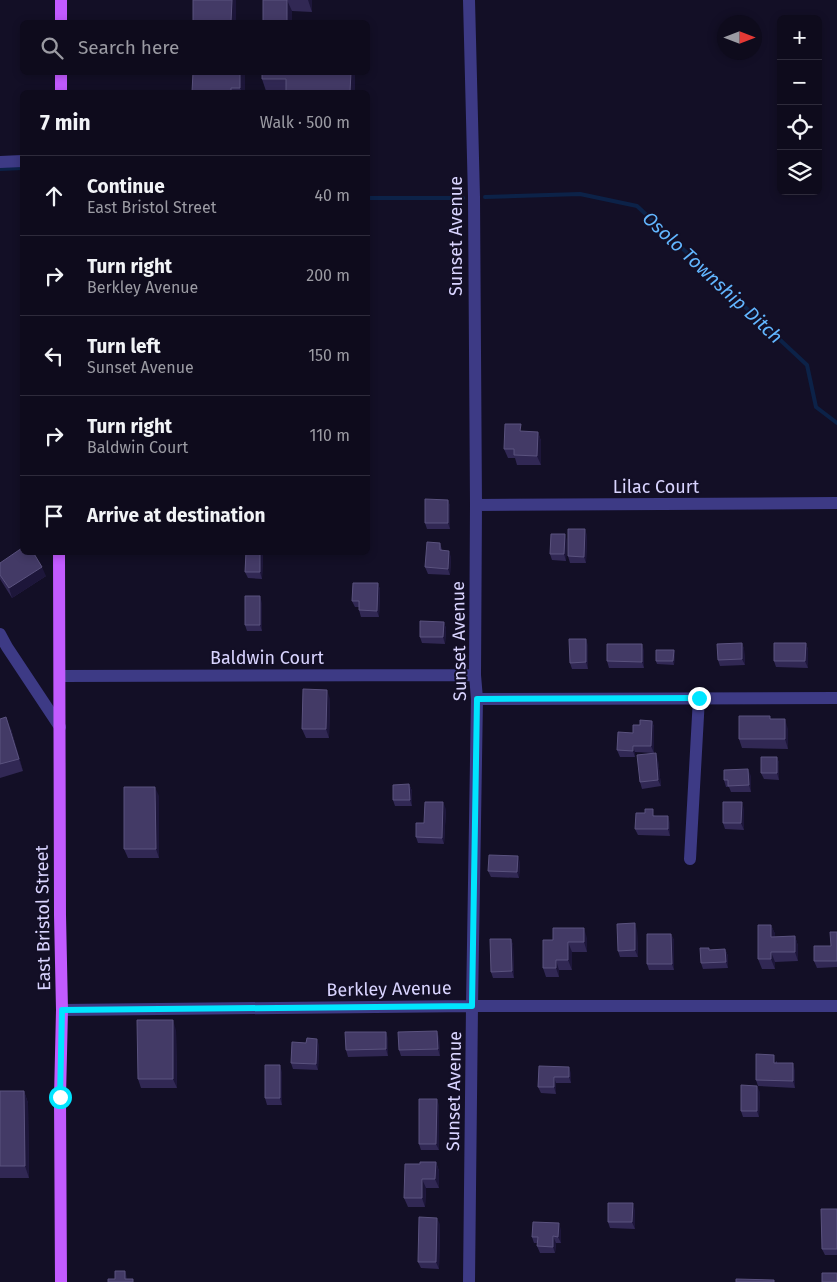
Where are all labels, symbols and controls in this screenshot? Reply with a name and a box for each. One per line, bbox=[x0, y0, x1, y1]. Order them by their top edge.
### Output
north arrow bbox=[717, 15, 762, 60]
map controls bbox=[777, 15, 822, 195]
button: + bbox=[777, 15, 822, 60]
search box bbox=[20, 20, 370, 75]
icon: search bbox=[38, 34, 66, 62]
text: Search here bbox=[78, 36, 179, 59]
button: − bbox=[777, 60, 822, 105]
button: locate bbox=[777, 105, 822, 150]
text: 7 min bbox=[40, 110, 91, 136]
text: Walk · 500 m bbox=[260, 113, 350, 132]
button: layers bbox=[777, 150, 822, 195]
text: Continue bbox=[87, 175, 165, 198]
street label: Sunset Avenue bbox=[445, 176, 467, 296]
icon: ahead bbox=[40, 182, 68, 210]
text: 40 m bbox=[315, 186, 350, 205]
text: East Bristol Street bbox=[87, 198, 217, 217]
water label: Osolo Township Ditch bbox=[638, 207, 787, 348]
text: Turn right bbox=[87, 255, 172, 278]
icon: right bbox=[40, 262, 68, 290]
text: 200 m bbox=[306, 266, 350, 285]
text: Berkley Avenue bbox=[87, 278, 198, 297]
text: Turn left bbox=[87, 335, 161, 358]
icon: left bbox=[40, 342, 68, 370]
text: 150 m bbox=[308, 346, 350, 365]
text: Sunset Avenue bbox=[87, 358, 194, 377]
text: Turn right bbox=[87, 415, 172, 438]
icon: right bbox=[40, 422, 68, 450]
text: 110 m bbox=[309, 426, 350, 445]
text: Baldwin Court bbox=[87, 438, 188, 457]
street label: Lilac Court bbox=[613, 476, 700, 498]
icon: arrive bbox=[40, 502, 68, 530]
text: Arrive at destination bbox=[87, 504, 266, 527]
street label: Sunset Avenue bbox=[447, 581, 471, 701]
street label: Baldwin Court bbox=[210, 647, 324, 669]
route end bbox=[688, 687, 711, 710]
street label: East Bristol Street bbox=[31, 844, 55, 991]
street label: Berkley Avenue bbox=[326, 977, 452, 1001]
street label: Sunset Avenue bbox=[442, 1031, 466, 1151]
route start bbox=[49, 1086, 72, 1109]

